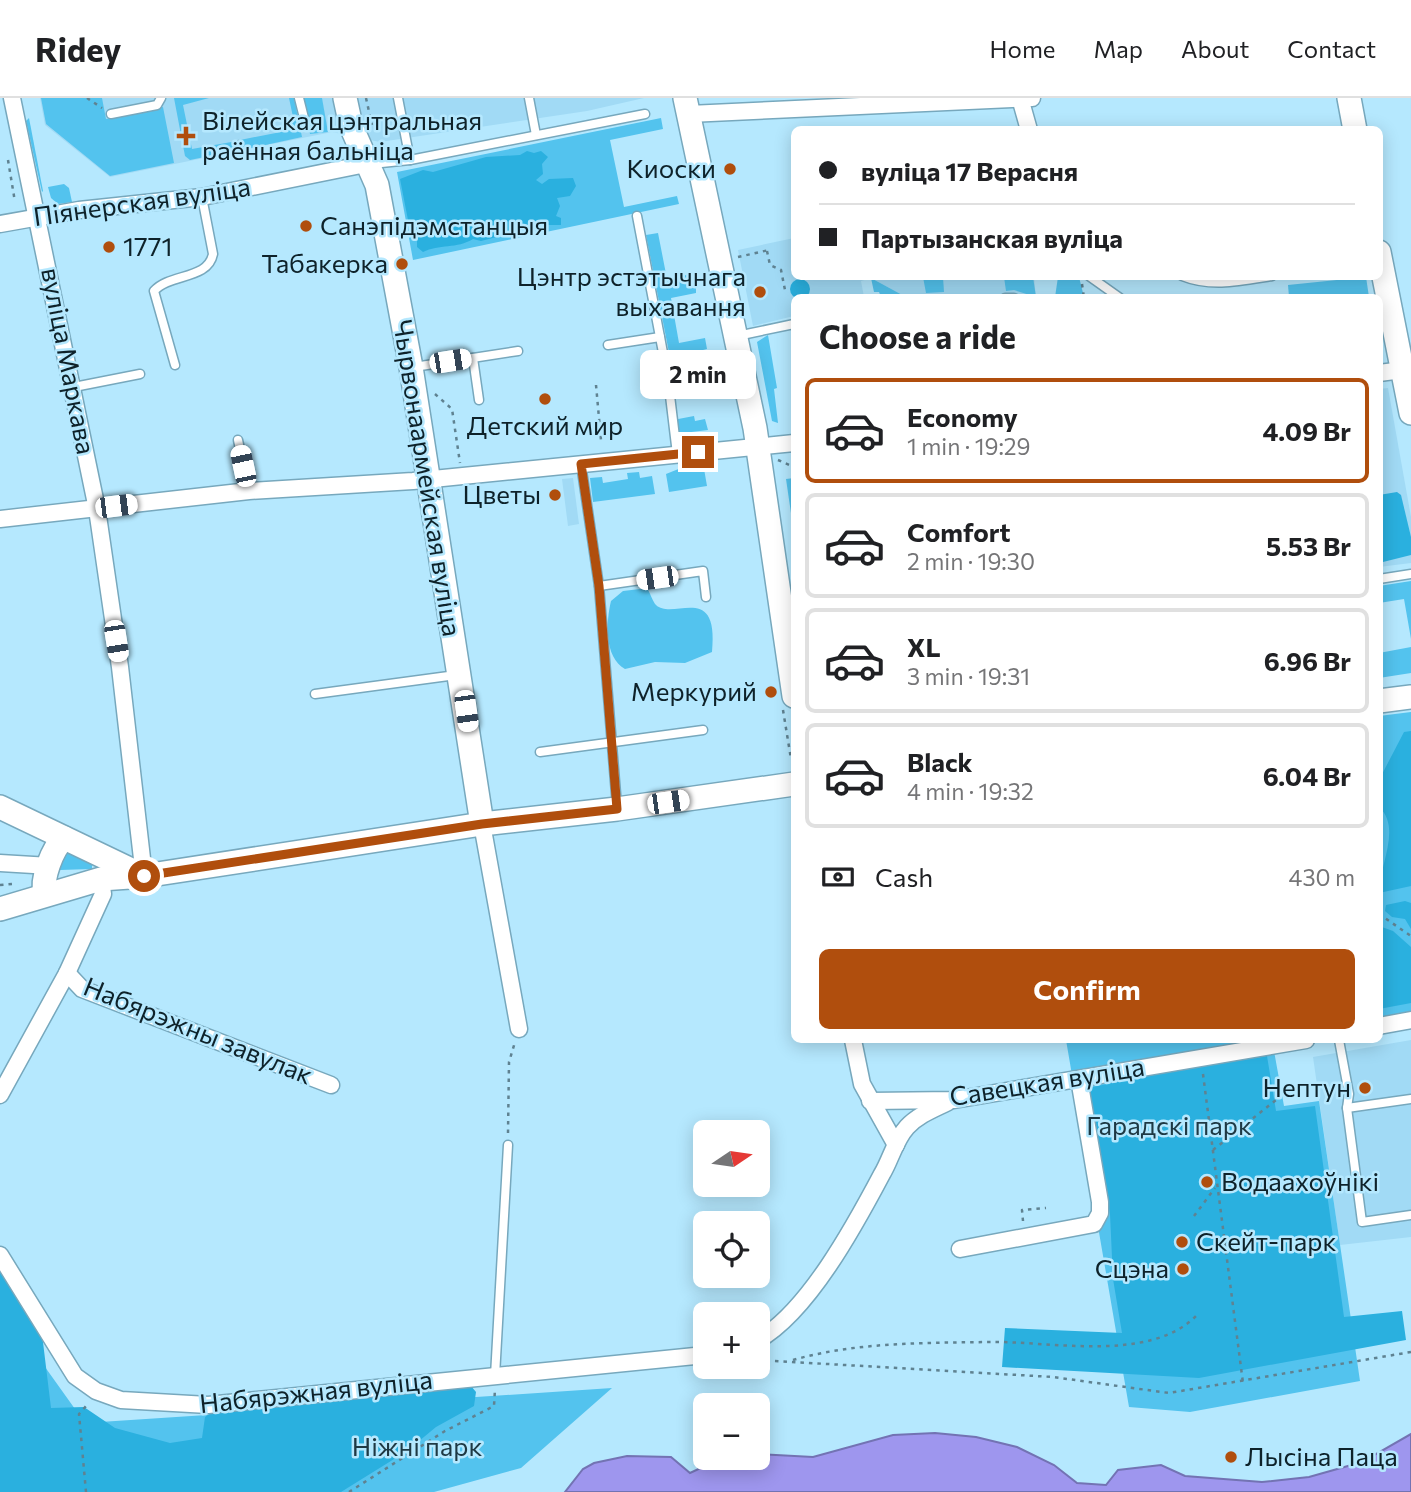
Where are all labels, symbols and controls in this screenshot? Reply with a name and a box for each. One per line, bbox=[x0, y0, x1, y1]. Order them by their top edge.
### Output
text: Ridey bbox=[35, 28, 121, 69]
text: Home bbox=[990, 34, 1056, 63]
text: Map bbox=[1094, 34, 1143, 63]
text: About bbox=[1181, 34, 1249, 63]
text: Contact bbox=[1287, 34, 1376, 63]
place label: Вілейская цэнтральная раённая бальніца bbox=[202, 104, 482, 165]
marker: Вілейская цэнтральная раённая бальніца bbox=[176, 126, 196, 146]
place label: Киоски bbox=[626, 152, 716, 183]
text: вуліца 17 Верасня bbox=[861, 155, 1078, 186]
marker: Киоски bbox=[722, 161, 738, 177]
street label: Піянерская вуліца bbox=[31, 170, 252, 231]
place label: Санэпідэмстанцыя bbox=[320, 209, 548, 240]
marker: Санэпідэмстанцыя bbox=[298, 218, 314, 234]
text: Партызанская вуліца bbox=[861, 222, 1123, 253]
place label: 1771 bbox=[123, 230, 173, 261]
marker: 1771 bbox=[101, 239, 117, 255]
place label: Табакерка bbox=[261, 247, 388, 278]
marker: Табакерка bbox=[394, 256, 410, 272]
place label: Цэнтр эстэтычнага выхавання bbox=[517, 260, 746, 321]
street label: вуліца Маркава bbox=[36, 265, 103, 457]
marker: Цэнтр эстэтычнага выхавання bbox=[752, 284, 768, 300]
text: Choose a ride bbox=[819, 316, 1016, 356]
street label: Чырвонаармейская вуліца bbox=[388, 317, 469, 638]
car bbox=[428, 347, 473, 375]
callout: 2 min bbox=[640, 350, 756, 400]
text: 2 min bbox=[669, 360, 727, 388]
marker: Детский мир bbox=[537, 391, 553, 407]
icon: car bbox=[823, 399, 886, 462]
text: Economy bbox=[907, 401, 1018, 432]
place label: Детский мир bbox=[467, 409, 623, 440]
text: 4.09 Br bbox=[1262, 415, 1351, 446]
text: 1 min · 19:29 bbox=[907, 432, 1031, 460]
route end bbox=[682, 436, 714, 468]
car bbox=[229, 443, 258, 489]
place label: Цветы bbox=[463, 478, 541, 509]
marker: Цветы bbox=[547, 487, 563, 503]
car bbox=[94, 493, 139, 519]
icon: car bbox=[823, 514, 886, 577]
text: Comfort bbox=[907, 516, 1010, 547]
text: 5.53 Br bbox=[1266, 530, 1351, 561]
text: 2 min · 19:30 bbox=[907, 547, 1035, 575]
car bbox=[635, 565, 680, 591]
car bbox=[103, 619, 130, 663]
icon: car bbox=[823, 629, 886, 692]
text: XL bbox=[907, 631, 941, 662]
text: 6.96 Br bbox=[1264, 645, 1351, 676]
text: 3 min · 19:31 bbox=[907, 662, 1030, 690]
place label: Меркурий bbox=[631, 675, 757, 706]
marker: Меркурий bbox=[763, 684, 779, 700]
car bbox=[453, 689, 480, 733]
icon: car bbox=[823, 744, 886, 807]
text: Black bbox=[907, 746, 973, 777]
text: 6.04 Br bbox=[1263, 760, 1351, 791]
text: 4 min · 19:32 bbox=[907, 777, 1034, 805]
car bbox=[646, 789, 691, 815]
icon: cash bbox=[819, 858, 857, 896]
route start bbox=[128, 860, 160, 892]
text: Cash bbox=[875, 861, 933, 892]
text: 430 m bbox=[1289, 863, 1355, 891]
button: Confirm bbox=[819, 949, 1355, 1029]
street label: Набярэжны завулак bbox=[80, 970, 318, 1090]
street label: Савецкая вуліца bbox=[947, 1050, 1146, 1111]
place label: Нептун bbox=[1262, 1071, 1351, 1102]
marker: Нептун bbox=[1357, 1080, 1373, 1096]
park label: Гарадскі парк bbox=[1086, 1109, 1252, 1140]
north arrow bbox=[693, 1120, 770, 1197]
map controls bbox=[693, 1120, 770, 1470]
place label: Водаахоўнікі bbox=[1221, 1165, 1379, 1196]
marker: Водаахоўнікі bbox=[1199, 1174, 1215, 1190]
button: locate bbox=[693, 1211, 770, 1288]
place label: Скейт-парк bbox=[1196, 1225, 1336, 1256]
marker: Скейт-парк bbox=[1174, 1234, 1190, 1250]
place label: Сцэна bbox=[1095, 1252, 1169, 1283]
marker: Сцэна bbox=[1175, 1261, 1191, 1277]
button: + bbox=[693, 1302, 770, 1379]
street label: Набярэжная вуліца bbox=[198, 1363, 434, 1418]
button: − bbox=[693, 1393, 770, 1470]
park label: Ніжні парк bbox=[352, 1430, 482, 1461]
place label: Лысіна Паца bbox=[1245, 1440, 1398, 1471]
marker: Лысіна Паца bbox=[1223, 1449, 1239, 1465]

